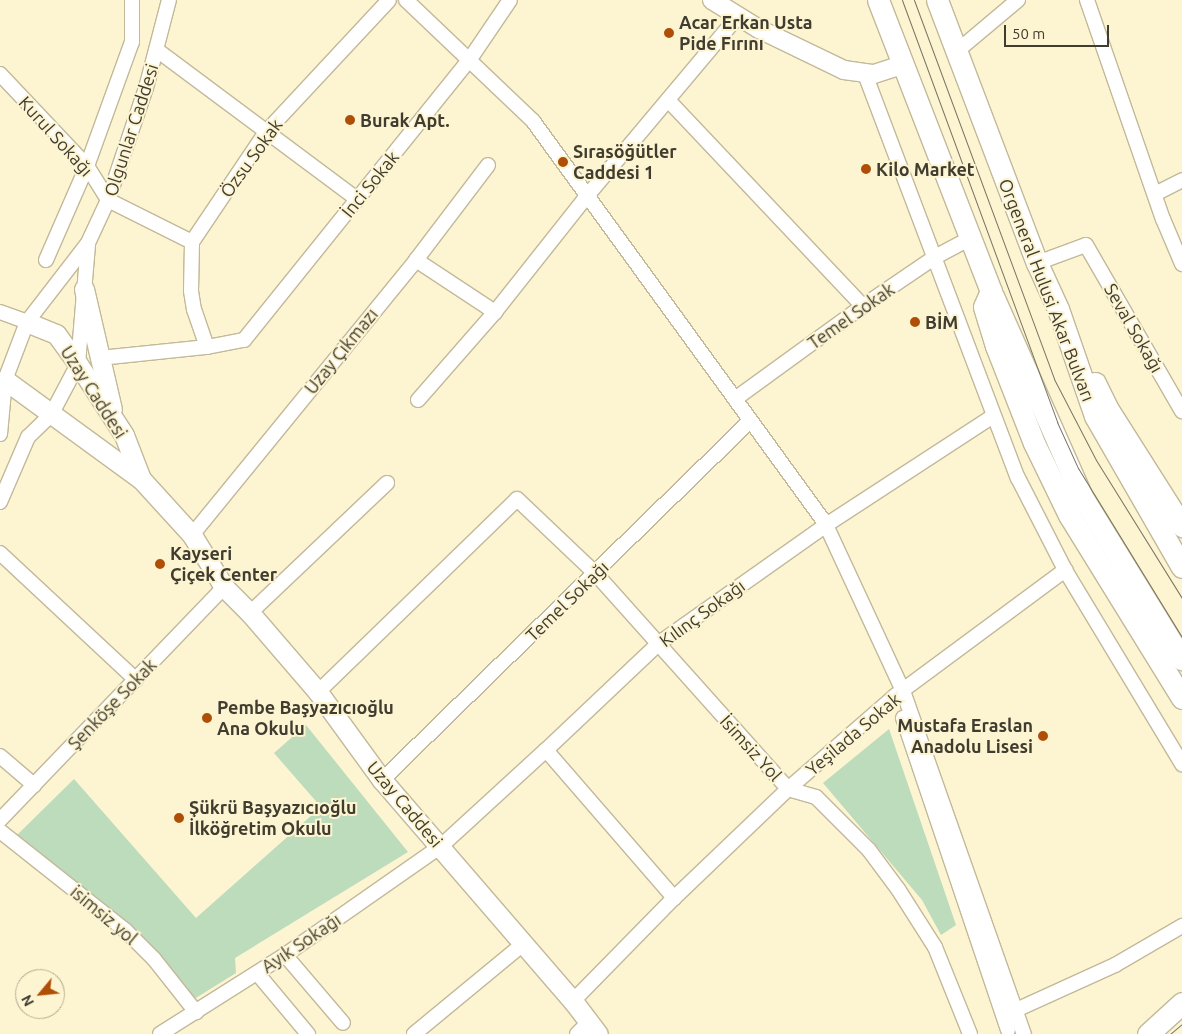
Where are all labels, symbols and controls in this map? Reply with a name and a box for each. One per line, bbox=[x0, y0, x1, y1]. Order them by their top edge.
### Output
place label: Acar Erkan Usta Pide Fırını bbox=[679, 12, 812, 54]
scale bar bbox=[1007, 15, 1112, 47]
text: 50 m bbox=[1012, 25, 1045, 42]
marker: Acar Erkan Usta Pide Fırını bbox=[663, 27, 675, 39]
street label: Olgunlar Caddesi bbox=[99, 61, 163, 199]
street label: Kurul Sokağı bbox=[14, 92, 98, 180]
place label: Burak Apt. bbox=[360, 109, 450, 131]
marker: Burak Apt. bbox=[344, 114, 356, 126]
street label: Özsu Sokak bbox=[215, 115, 287, 201]
place label: Sırasöğütler Caddesi 1 bbox=[573, 141, 677, 183]
street label: İnci Sokak bbox=[337, 146, 403, 222]
marker: Sırasöğütler Caddesi 1 bbox=[557, 156, 569, 168]
place label: Kilo Market bbox=[876, 158, 975, 180]
marker: Kilo Market bbox=[860, 163, 872, 175]
street label: Orgeneral Hulusi Akar Bulvarı bbox=[994, 176, 1100, 404]
street label: Temel Sokak bbox=[804, 278, 898, 354]
street label: Seval Sokağı bbox=[1100, 280, 1168, 376]
street label: Uzay Çıkmazı bbox=[300, 304, 382, 398]
place label: BİM bbox=[925, 311, 958, 333]
marker: BİM bbox=[909, 316, 921, 328]
street label: Uzay Caddesi bbox=[56, 342, 132, 442]
place label: Kayseri Çiçek Center bbox=[170, 543, 277, 586]
street label: Temel Sokağı bbox=[521, 556, 613, 646]
marker: Kayseri Çiçek Center bbox=[154, 558, 166, 570]
street label: Kılınç Sokağı bbox=[655, 575, 749, 651]
street label: Şenköşe Sokak bbox=[63, 654, 161, 754]
street label: Yeşilada Sokak bbox=[801, 688, 905, 780]
place label: Pembe Başyazıcıoğlu Ana Okulu bbox=[217, 697, 394, 740]
street label: İsimsiz Yol bbox=[716, 710, 786, 786]
marker: Pembe Başyazıcıoğlu Ana Okulu bbox=[201, 712, 213, 724]
place label: Mustafa Eraslan Anadolu Lisesi bbox=[897, 715, 1033, 758]
marker: Mustafa Eraslan Anadolu Lisesi bbox=[1037, 730, 1049, 742]
street label: Uzay Caddesi bbox=[363, 756, 447, 852]
place label: Şükrü Başyazıcıoğlu İlköğretim Okulu bbox=[189, 797, 357, 840]
marker: Şükrü Başyazıcıoğlu İlköğretim Okulu bbox=[173, 812, 185, 824]
street label: isimsiz yol bbox=[66, 881, 142, 949]
street label: Ayık Sokağı bbox=[257, 909, 345, 977]
north arrow bbox=[15, 969, 65, 1019]
text: N bbox=[18, 992, 37, 1009]

